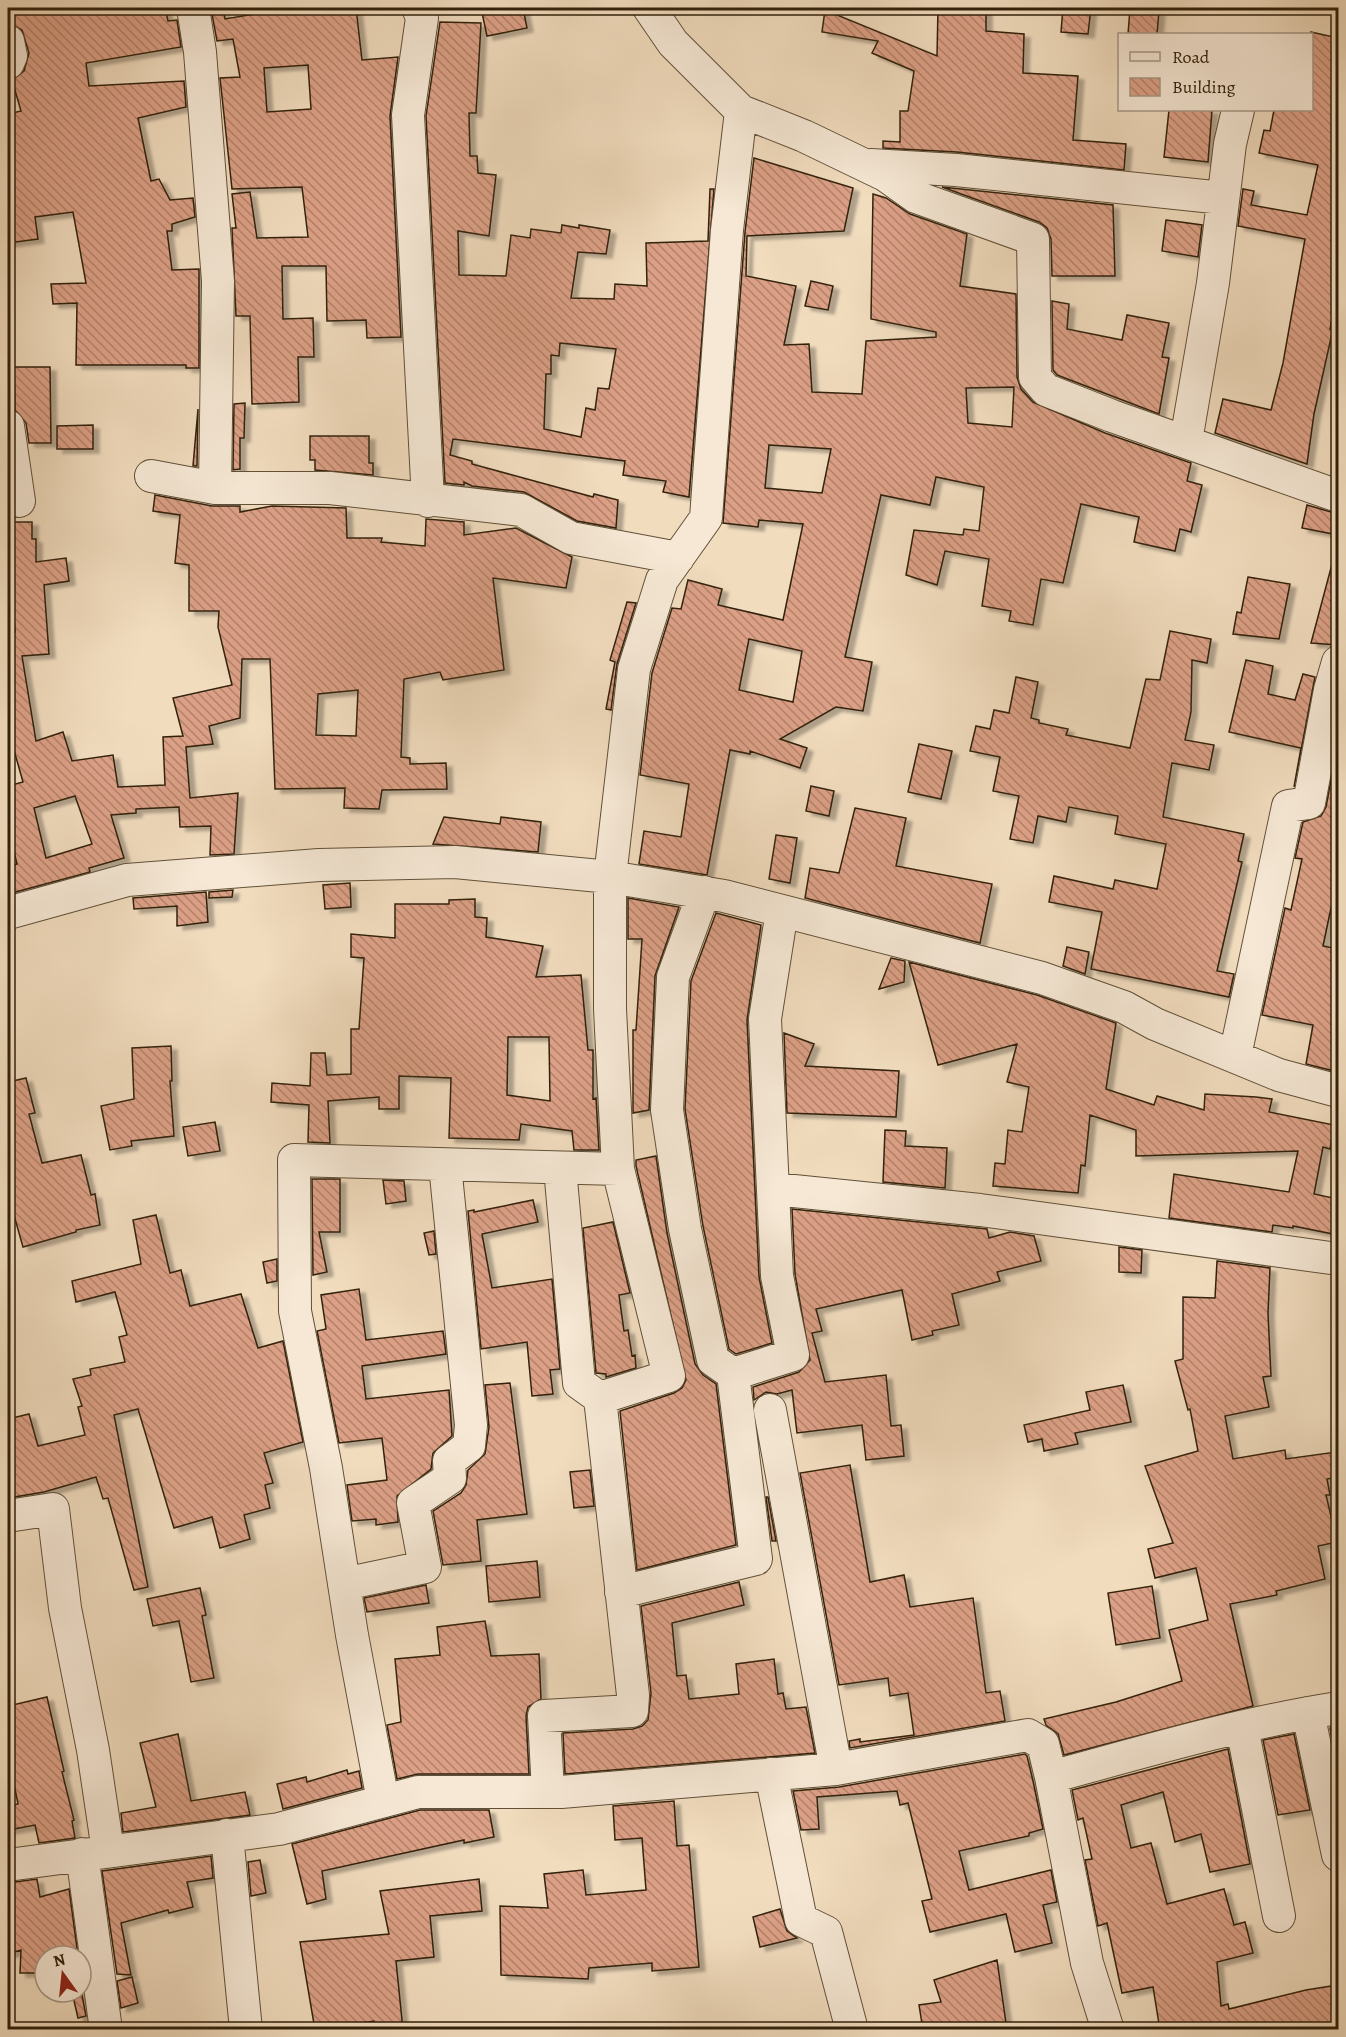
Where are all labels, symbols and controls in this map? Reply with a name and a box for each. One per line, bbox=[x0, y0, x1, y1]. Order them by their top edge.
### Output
legend bbox=[1118, 33, 1313, 111]
text: Road bbox=[1172, 45, 1210, 69]
text: Building bbox=[1172, 75, 1236, 99]
north arrow bbox=[33, 1944, 93, 2004]
text: N bbox=[51, 1948, 68, 1973]

